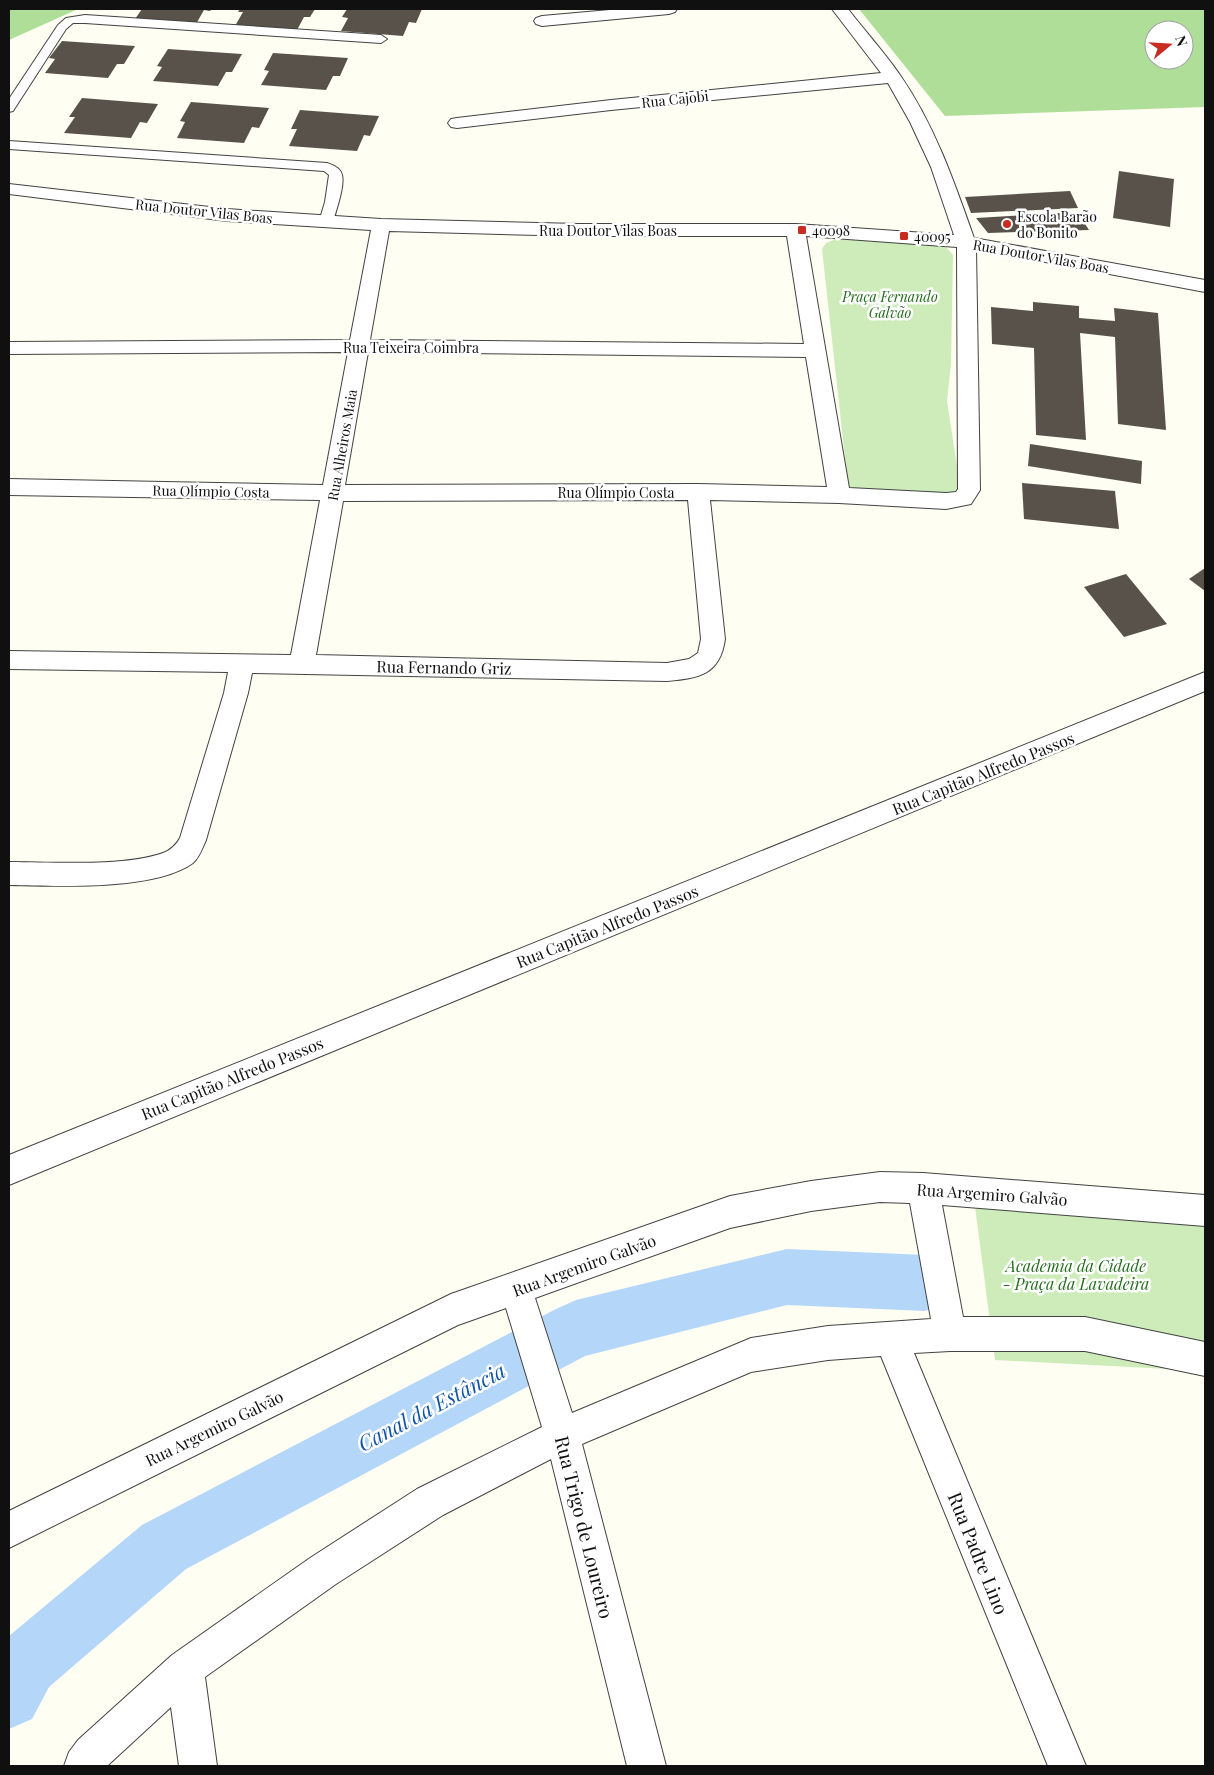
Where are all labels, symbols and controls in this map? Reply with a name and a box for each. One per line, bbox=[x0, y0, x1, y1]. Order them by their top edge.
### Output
north arrow bbox=[1144, 20, 1194, 70]
text: N bbox=[1171, 33, 1192, 49]
street label: Rua Cajobi bbox=[640, 86, 710, 112]
street label: Rua Doutor Vilas Boas bbox=[134, 194, 274, 228]
place label: Escola Barão do Bonito bbox=[1017, 207, 1097, 242]
marker: Escola Barão do Bonito bbox=[1001, 218, 1013, 230]
street label: Rua Doutor Vilas Boas bbox=[539, 221, 677, 240]
place label: 40098 bbox=[812, 221, 850, 240]
marker: 40098 bbox=[796, 224, 808, 236]
place label: 40095 bbox=[914, 227, 951, 246]
marker: 40095 bbox=[898, 230, 910, 242]
street label: Rua Doutor Vilas Boas bbox=[971, 235, 1111, 277]
park label: Praça Fernando Galvão bbox=[841, 287, 938, 322]
street label: Rua Teixeira Coimbra bbox=[343, 338, 479, 357]
street label: Rua Alheiros Maia bbox=[323, 388, 361, 502]
street label: Rua Olímpio Costa bbox=[152, 480, 270, 502]
street label: Rua Olímpio Costa bbox=[557, 483, 675, 502]
street label: Rua Fernando Griz bbox=[376, 655, 512, 679]
street label: Rua Capitão Alfredo Passos bbox=[889, 727, 1077, 819]
street label: Rua Capitão Alfredo Passos bbox=[513, 880, 701, 972]
street label: Rua Capitão Alfredo Passos bbox=[138, 1032, 326, 1124]
street label: Rua Argemiro Galvão bbox=[916, 1178, 1068, 1210]
street label: Rua Argemiro Galvão bbox=[509, 1229, 659, 1301]
park label: Academia da Cidade - Praça da Lavadeira bbox=[1003, 1255, 1149, 1294]
water label: Canal da Estância bbox=[352, 1355, 510, 1457]
street label: Rua Argemiro Galvão bbox=[141, 1385, 287, 1471]
street label: Rua Trigo de Loureiro bbox=[550, 1433, 620, 1621]
street label: Rua Padre Lino bbox=[943, 1488, 1015, 1618]

